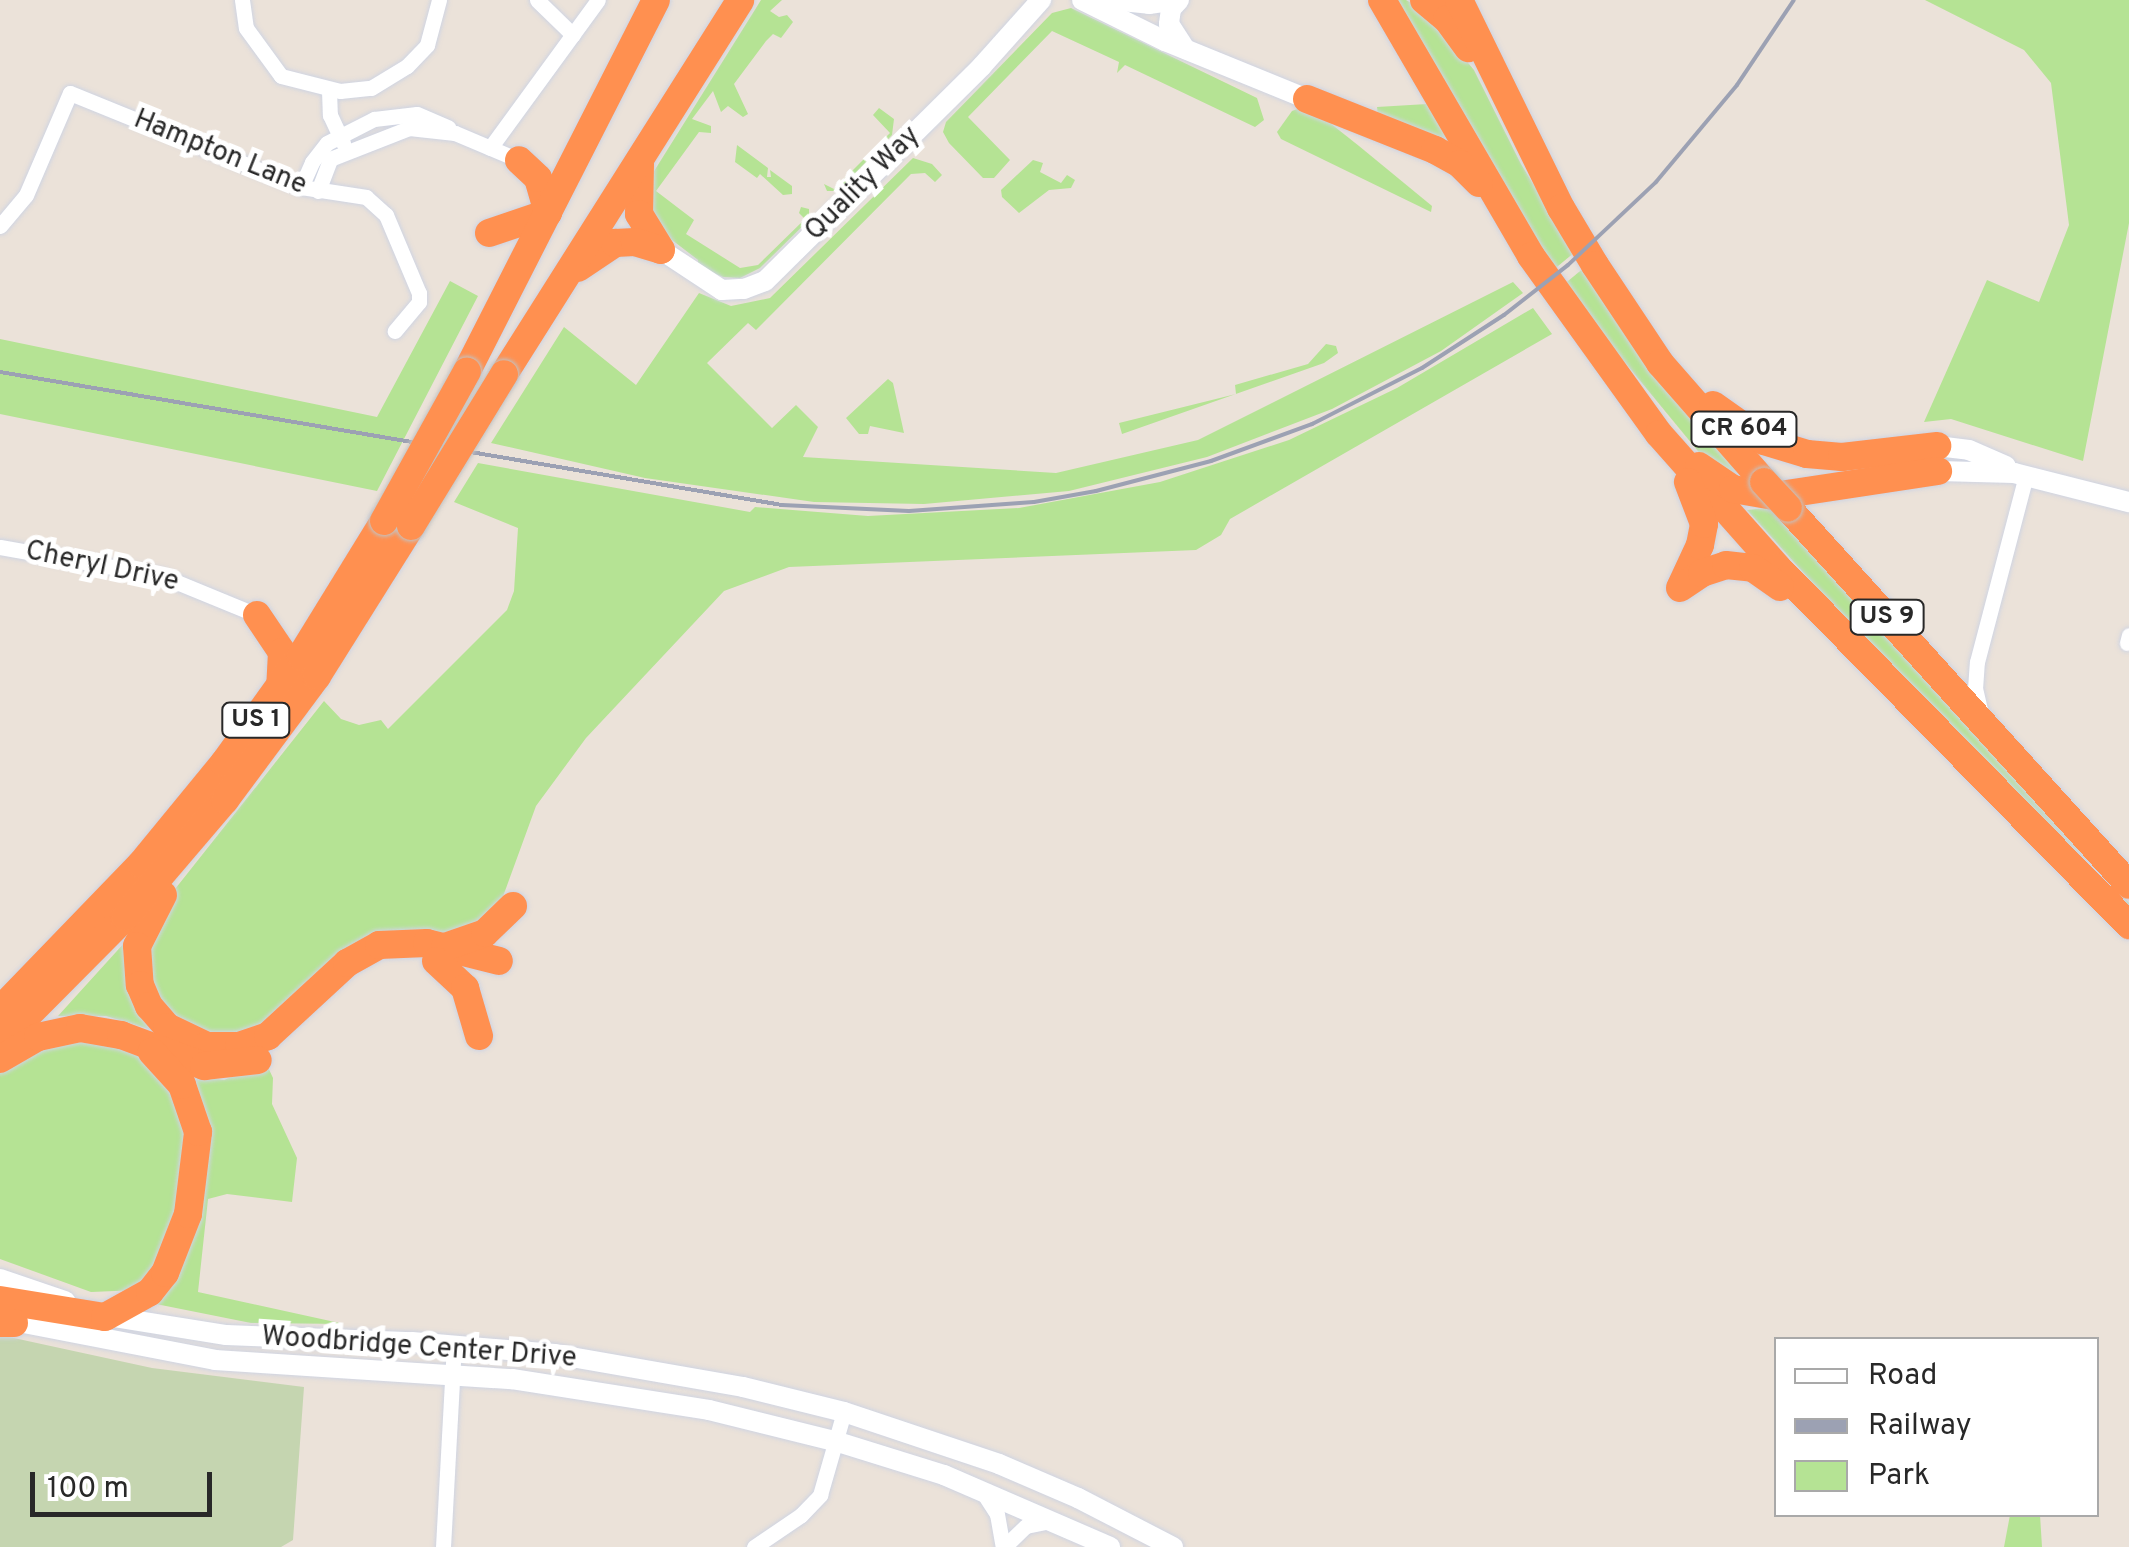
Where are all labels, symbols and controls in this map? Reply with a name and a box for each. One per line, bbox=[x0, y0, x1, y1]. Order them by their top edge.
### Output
street label: Hampton Lane bbox=[129, 103, 311, 203]
street label: Quality Way bbox=[798, 119, 928, 249]
road number: CR 604 bbox=[1689, 409, 1799, 449]
street label: Cheryl Drive bbox=[22, 534, 182, 600]
road number: US 9 bbox=[1850, 597, 1924, 637]
road number: US 1 bbox=[221, 700, 291, 740]
street label: Woodbridge Center Drive bbox=[260, 1320, 578, 1376]
legend bbox=[1774, 1337, 2099, 1517]
text: Road bbox=[1868, 1358, 1937, 1395]
text: Railway bbox=[1868, 1408, 1972, 1445]
scale bar bbox=[35, 1452, 218, 1514]
text: Park bbox=[1868, 1458, 1930, 1495]
text: 100 m bbox=[47, 1471, 129, 1508]

